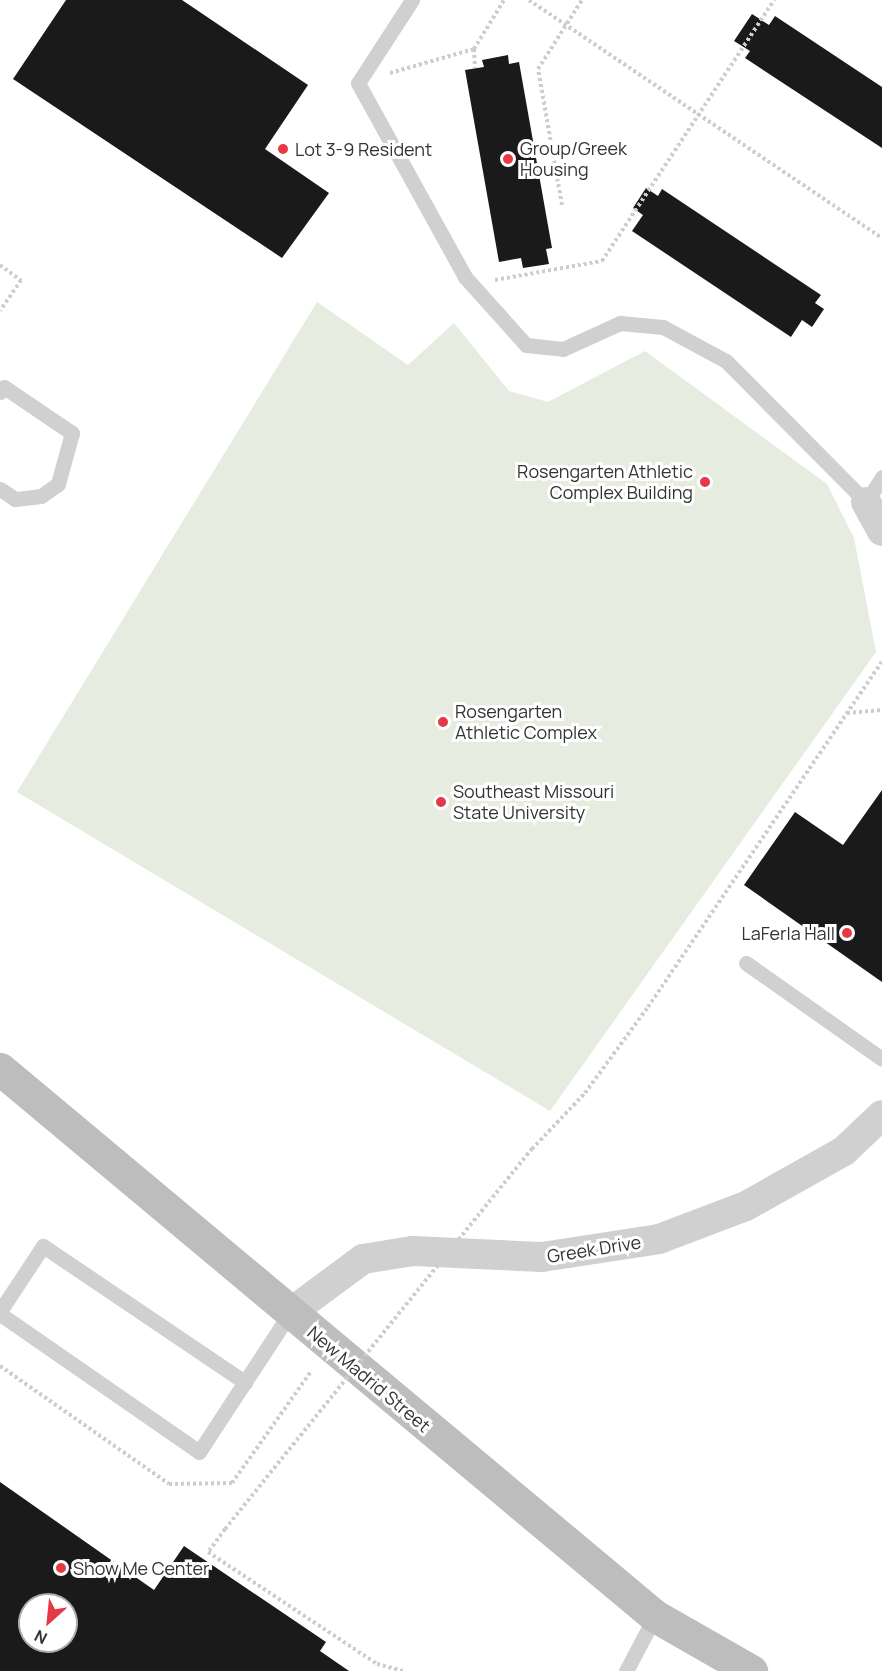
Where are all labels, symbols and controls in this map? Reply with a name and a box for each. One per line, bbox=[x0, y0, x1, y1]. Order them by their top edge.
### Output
place label: Lot 3-9 Resident bbox=[295, 138, 432, 160]
place label: Group/Greek Housing bbox=[520, 138, 627, 180]
marker: Lot 3-9 Resident bbox=[276, 142, 290, 156]
marker: Group/Greek Housing bbox=[501, 152, 515, 166]
place label: Rosengarten Athletic Complex Building bbox=[517, 461, 693, 504]
marker: Rosengarten Athletic Complex Building bbox=[698, 475, 712, 489]
place label: Rosengarten Athletic Complex bbox=[455, 701, 597, 744]
marker: Rosengarten Athletic Complex bbox=[436, 715, 450, 729]
place label: Southeast Missouri State University bbox=[453, 781, 614, 824]
marker: Southeast Missouri State University bbox=[434, 795, 448, 809]
place label: LaFerla Hall bbox=[741, 922, 835, 944]
marker: LaFerla Hall bbox=[840, 926, 854, 940]
street label: Greek Drive bbox=[546, 1231, 642, 1267]
street label: New Madrid Street bbox=[303, 1321, 435, 1437]
place label: Show Me Center bbox=[73, 1557, 209, 1579]
marker: Show Me Center bbox=[54, 1561, 68, 1575]
north arrow bbox=[18, 1593, 78, 1653]
text: N bbox=[31, 1625, 51, 1650]

